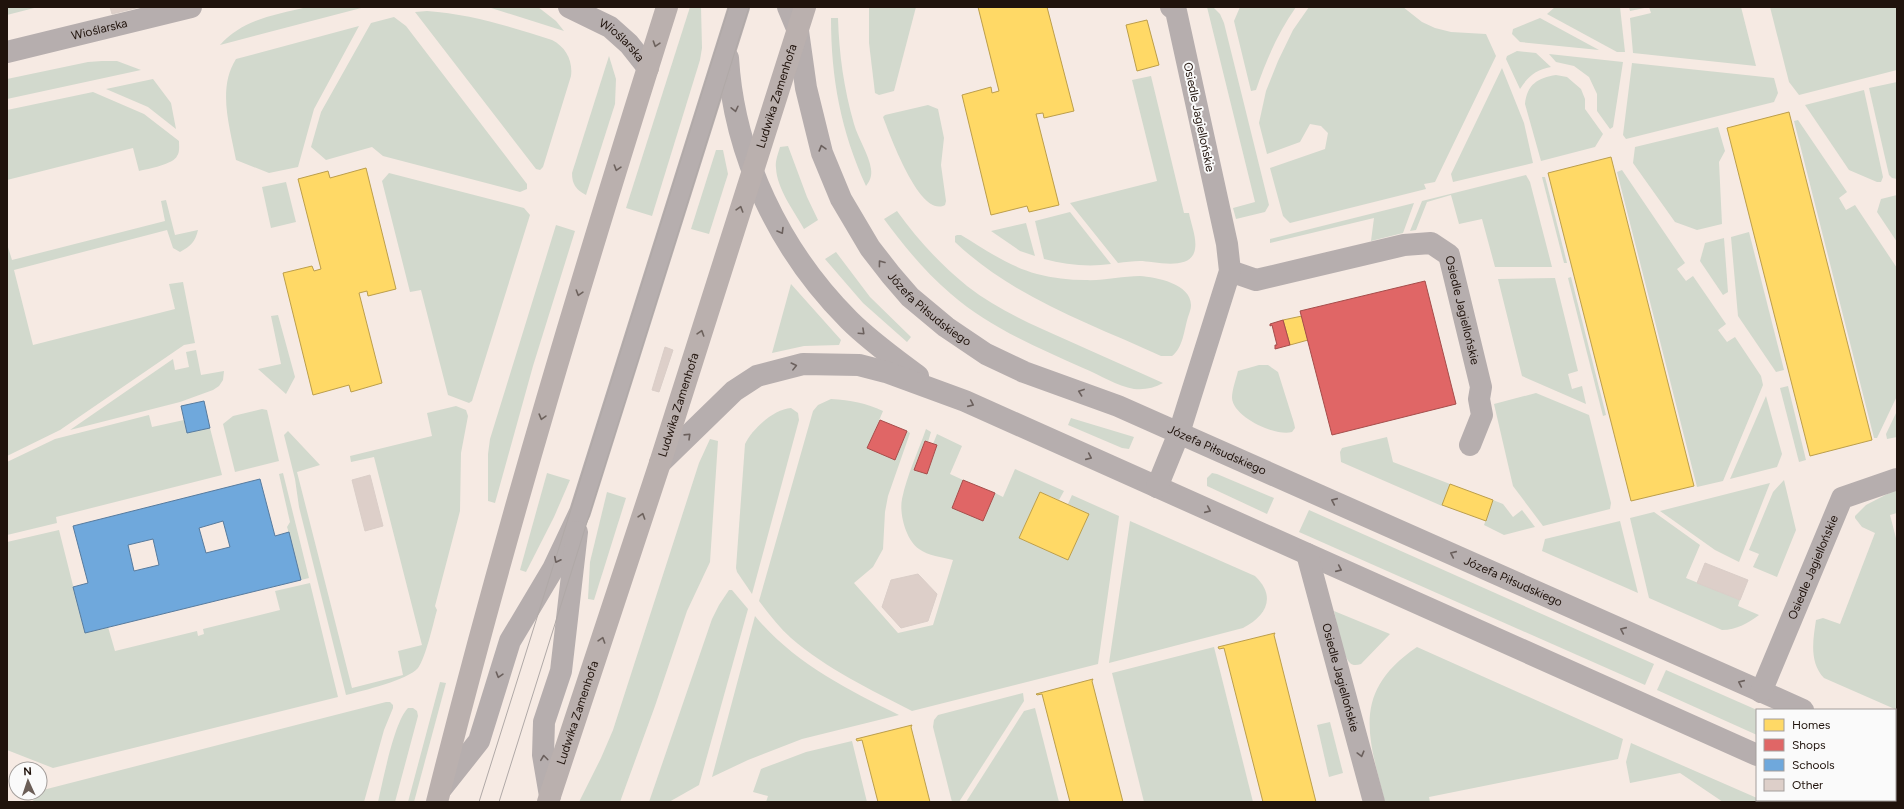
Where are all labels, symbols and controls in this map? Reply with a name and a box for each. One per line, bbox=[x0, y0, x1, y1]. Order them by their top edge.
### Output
street label: Wioślarska bbox=[70, 16, 129, 43]
street label: Wioślarska bbox=[597, 16, 647, 64]
one-way arrow bbox=[652, 40, 661, 47]
street label: Ludwika Zamenhofa bbox=[754, 42, 800, 150]
street label: Osiedle Jagiellońskie bbox=[1181, 61, 1218, 174]
one-way arrow bbox=[731, 106, 739, 112]
one-way arrow bbox=[818, 145, 826, 152]
one-way arrow bbox=[613, 165, 622, 172]
one-way arrow bbox=[736, 205, 744, 212]
one-way arrow bbox=[777, 227, 784, 234]
street label: Osiedle Jagiellońskie bbox=[1442, 254, 1482, 367]
one-way arrow bbox=[879, 260, 886, 267]
street label: Józefa Piłsudskiego bbox=[885, 269, 974, 349]
one-way arrow bbox=[575, 289, 584, 296]
one-way arrow bbox=[858, 327, 865, 334]
one-way arrow bbox=[696, 329, 705, 336]
street label: Ludwika Zamenhofa bbox=[655, 351, 702, 459]
one-way arrow bbox=[791, 363, 797, 371]
one-way arrow bbox=[1077, 389, 1084, 397]
one-way arrow bbox=[967, 399, 974, 407]
one-way arrow bbox=[538, 414, 546, 420]
street label: Józefa Piłsudskiego bbox=[1166, 422, 1269, 478]
one-way arrow bbox=[683, 433, 691, 441]
one-way arrow bbox=[1086, 452, 1093, 460]
one-way arrow bbox=[1331, 498, 1338, 506]
one-way arrow bbox=[1204, 505, 1212, 513]
one-way arrow bbox=[638, 513, 646, 520]
street label: Osiedle Jagiellońskie bbox=[1785, 513, 1841, 622]
one-way arrow bbox=[1449, 551, 1457, 559]
street label: Józefa Piłsudskiego bbox=[1462, 553, 1565, 609]
one-way arrow bbox=[554, 555, 562, 563]
one-way arrow bbox=[1335, 564, 1343, 572]
street label: Osiedle Jagiellońskie bbox=[1319, 622, 1362, 734]
one-way arrow bbox=[1619, 626, 1626, 634]
one-way arrow bbox=[597, 636, 605, 643]
street label: Ludwika Zamenhofa bbox=[554, 659, 601, 766]
one-way arrow bbox=[495, 671, 504, 678]
one-way arrow bbox=[1738, 679, 1745, 687]
legend bbox=[1756, 709, 1896, 801]
text: Homes bbox=[1792, 718, 1831, 732]
text: Shops bbox=[1792, 738, 1826, 752]
one-way arrow bbox=[1356, 750, 1365, 757]
one-way arrow bbox=[540, 755, 549, 761]
text: Schools bbox=[1792, 758, 1835, 772]
north arrow bbox=[8, 761, 48, 801]
text: N bbox=[23, 765, 32, 778]
text: Other bbox=[1792, 778, 1823, 792]

